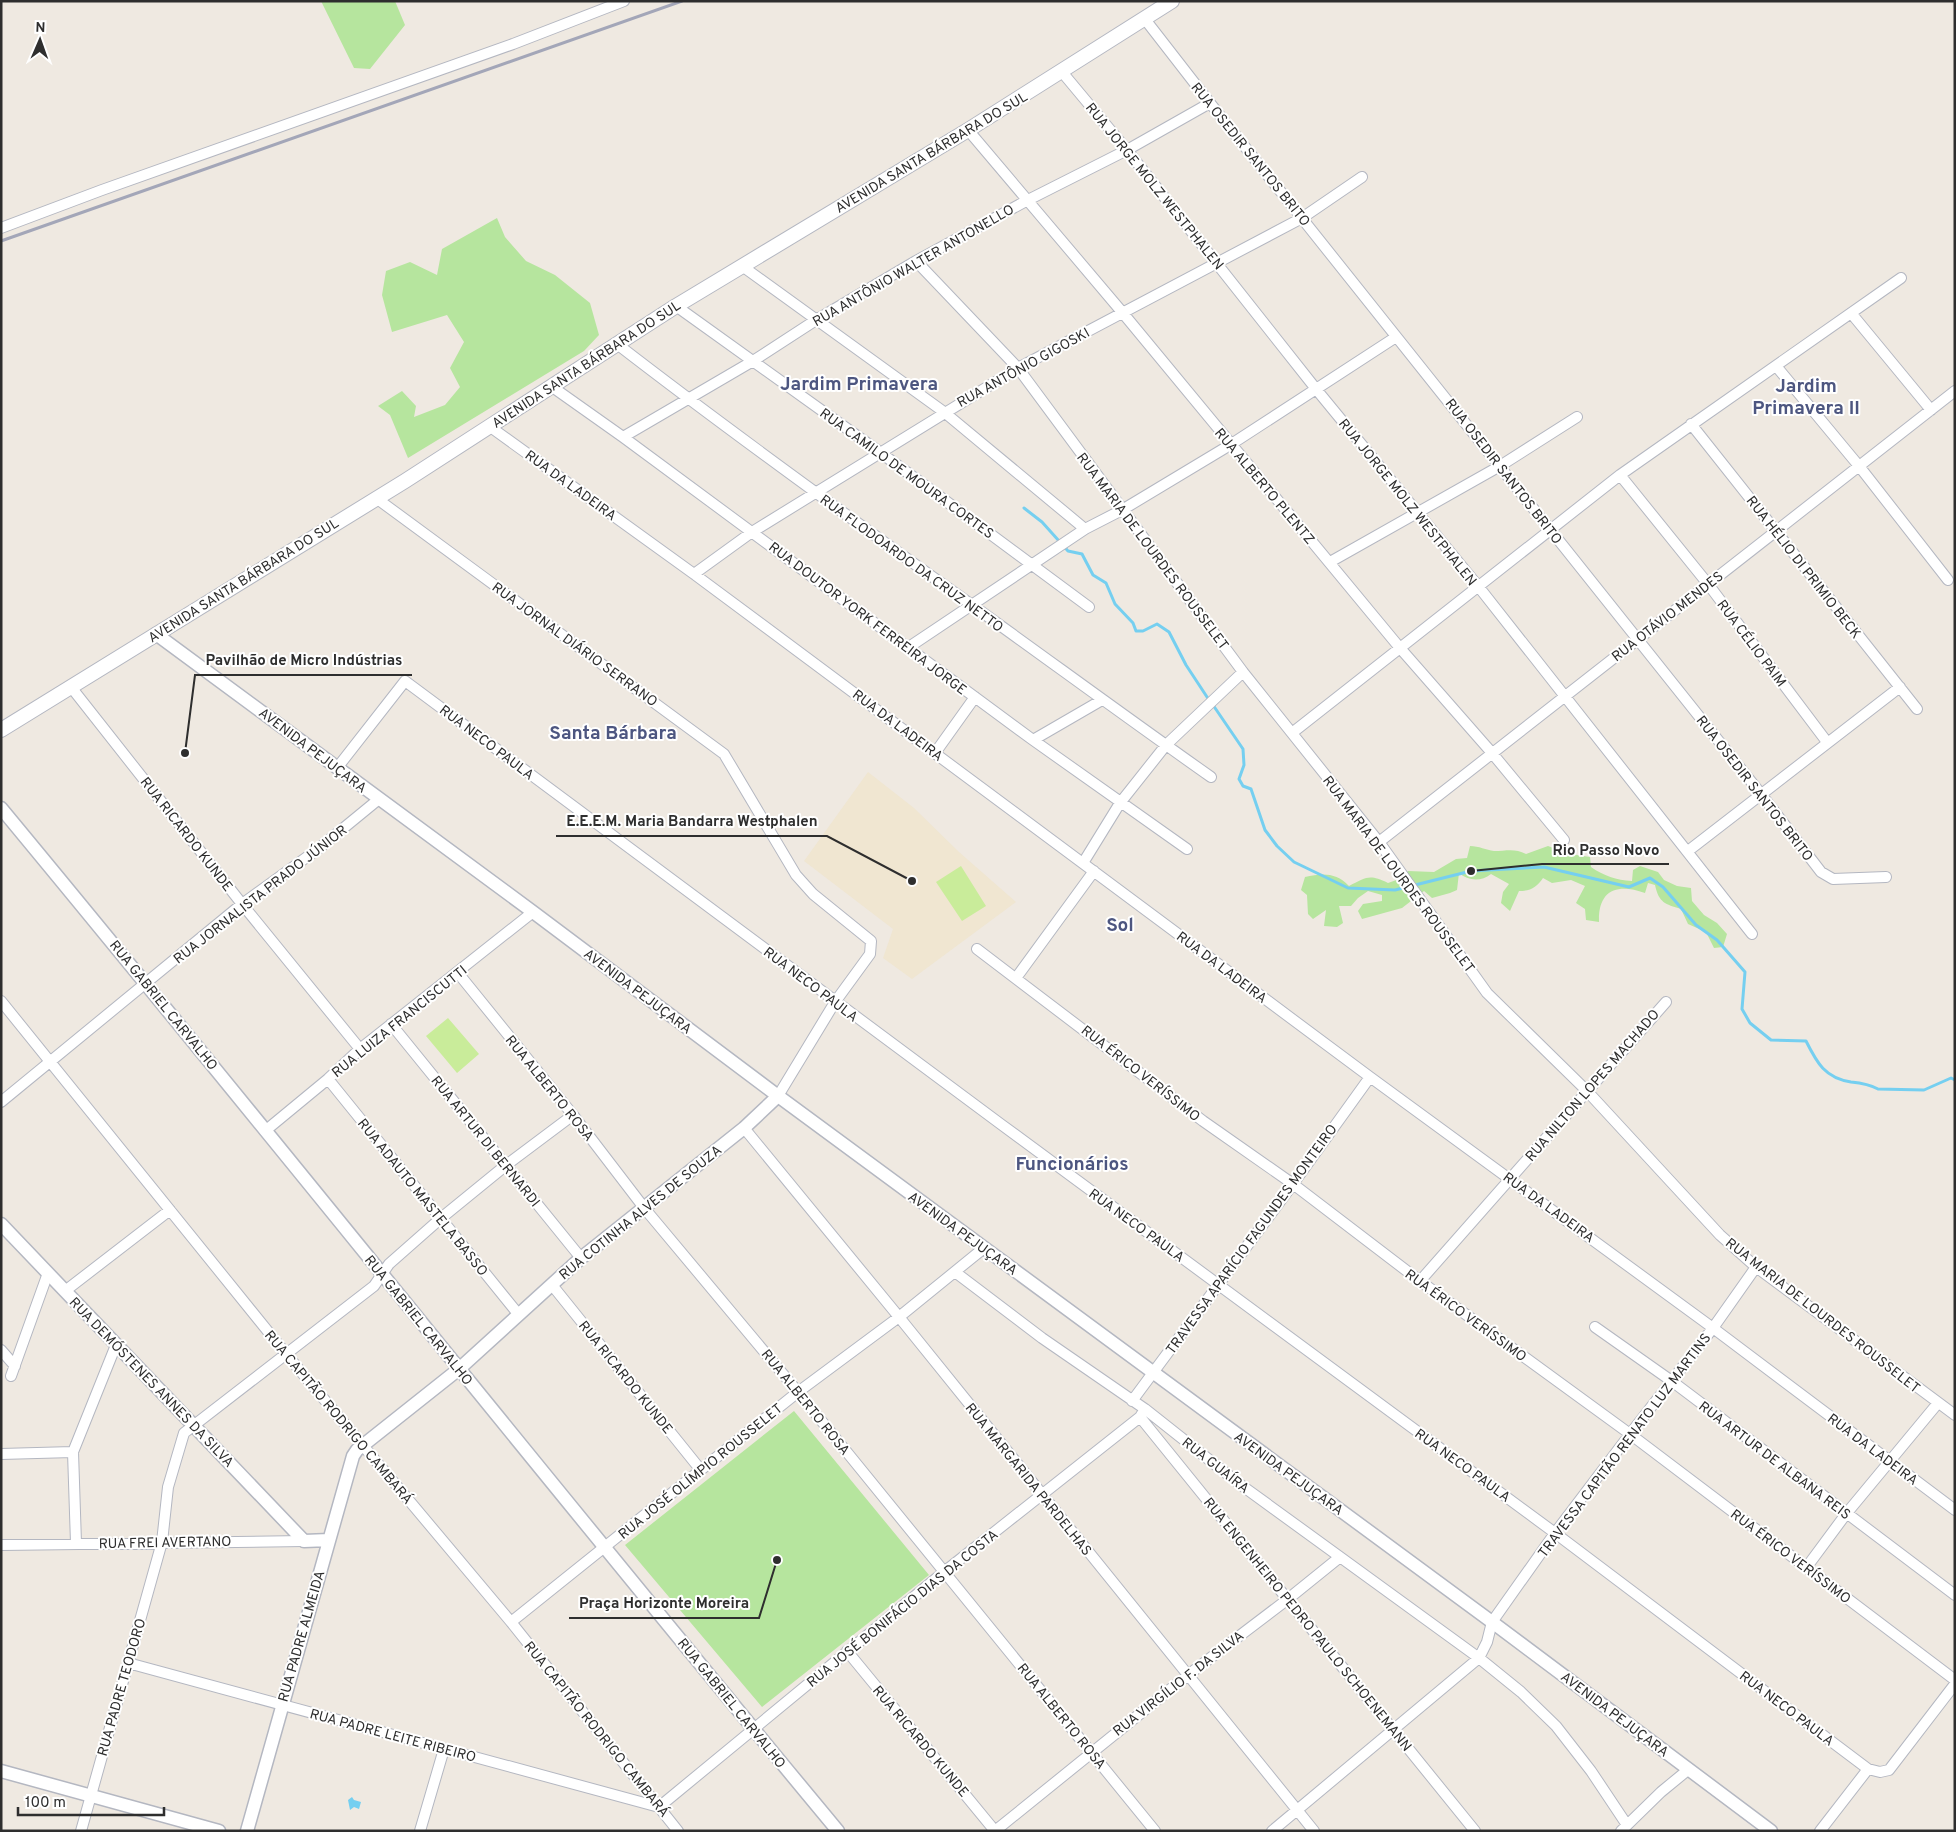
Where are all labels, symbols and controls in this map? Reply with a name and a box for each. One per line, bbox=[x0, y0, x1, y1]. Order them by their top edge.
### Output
north arrow bbox=[15, 15, 65, 65]
text: N bbox=[35, 20, 46, 37]
street label: RUA OSEDIR SANTOS BRITO bbox=[1187, 80, 1313, 230]
street label: AVENIDA SANTA BÁRBARA DO SUL bbox=[832, 88, 1031, 218]
street label: RUA JORGE MOLZ WESTPHALEN bbox=[1081, 100, 1226, 274]
street label: RUA ANTÔNIO WALTER ANTONELLO bbox=[809, 201, 1018, 331]
street label: AVENIDA SANTA BÁRBARA DO SUL bbox=[489, 297, 684, 433]
street label: RUA ANTÔNIO GIGOSKI bbox=[954, 324, 1093, 412]
district label: Jardim Primavera bbox=[780, 373, 938, 397]
district label: Jardim Primavera II bbox=[1752, 375, 1860, 421]
street label: RUA OSEDIR SANTOS BRITO bbox=[1441, 396, 1565, 548]
street label: RUA CAMILO DE MOURA CORTES bbox=[816, 405, 997, 543]
street label: RUA JORGE MOLZ WESTPHALEN bbox=[1334, 416, 1479, 590]
street label: RUA ALBERTO PLENTZ bbox=[1210, 425, 1317, 549]
street label: RUA DA LADEIRA bbox=[521, 447, 619, 525]
street label: RUA MARIA DE LOURDES ROUSSELET bbox=[1072, 450, 1231, 654]
street label: RUA FLODOARDO DA CRUZ NETTO bbox=[816, 492, 1006, 637]
street label: RUA HÉLIO DI PRIMIO BECK bbox=[1742, 493, 1865, 643]
street label: AVENIDA SANTA BÁRBARA DO SUL bbox=[145, 514, 342, 647]
street label: RUA DOUTOR YORK FERREIRA JORGE bbox=[765, 539, 969, 699]
street label: RUA OTÁVIO MENDES bbox=[1608, 568, 1727, 666]
street label: RUA JORNAL DIÁRIO SERRANO bbox=[488, 579, 661, 711]
street label: RUA CÉLIO PAIM bbox=[1712, 596, 1790, 691]
callout: Pavilhão de Micro Indústrias bbox=[195, 645, 412, 675]
text: Pavilhão de Micro Indústrias bbox=[206, 652, 402, 671]
street label: RUA DA LADEIRA bbox=[848, 687, 946, 766]
street label: RUA NECO PAULA bbox=[435, 702, 537, 784]
street label: AVENIDA PEJUÇARA bbox=[255, 705, 370, 797]
street label: RUA OSEDIR SANTOS BRITO bbox=[1692, 713, 1816, 865]
district label: Santa Bárbara bbox=[549, 722, 677, 746]
street label: RUA MARIA DE LOURDES ROUSSELET bbox=[1318, 773, 1477, 977]
street label: RUA RICARDO KUNDE bbox=[136, 774, 236, 895]
callout: E.E.E.M. Maria Bandarra Westphalen bbox=[556, 806, 827, 836]
text: E.E.E.M. Maria Bandarra Westphalen bbox=[566, 813, 818, 832]
street label: RUA JORNALISTA PRADO JÚNIOR bbox=[170, 821, 351, 968]
callout: Rio Passo Novo bbox=[1542, 834, 1669, 864]
text: Rio Passo Novo bbox=[1552, 842, 1660, 861]
district label: Sol bbox=[1106, 914, 1134, 938]
street label: RUA DA LADEIRA bbox=[1172, 929, 1270, 1008]
street label: RUA GABRIEL CARVALHO bbox=[105, 938, 221, 1074]
street label: RUA NECO PAULA bbox=[759, 944, 861, 1026]
street label: AVENIDA PEJUÇARA bbox=[580, 946, 695, 1038]
street label: RUA LUIZA FRANCISCUTTI bbox=[329, 962, 471, 1082]
street label: RUA NILTON LOPES MACHADO bbox=[1522, 1006, 1664, 1165]
street label: RUA ÉRICO VERÍSSIMO bbox=[1077, 1022, 1204, 1126]
street label: RUA ALBERTO ROSA bbox=[501, 1033, 597, 1145]
street label: RUA ARTUR DI BERNARDI bbox=[427, 1073, 543, 1211]
street label: RUA ADAUTO MASTELA BASSO bbox=[353, 1116, 491, 1280]
street label: TRAVESSA APARÍCIO FAGUNDES MONTEIRO bbox=[1162, 1121, 1341, 1358]
street label: RUA COTINHA ALVES DE SOUZA bbox=[556, 1142, 726, 1284]
district label: Funcionários bbox=[1015, 1153, 1129, 1177]
street label: RUA DA LADEIRA bbox=[1499, 1169, 1597, 1247]
street label: RUA NECO PAULA bbox=[1085, 1186, 1187, 1267]
street label: AVENIDA PEJUÇARA bbox=[904, 1189, 1020, 1280]
street label: RUA MARIA DE LOURDES ROUSSELET bbox=[1721, 1235, 1923, 1397]
street label: RUA GABRIEL CARVALHO bbox=[360, 1253, 476, 1389]
street label: RUA ÉRICO VERÍSSIMO bbox=[1401, 1266, 1530, 1366]
street label: RUA DEMÓSTENES ANNES DA SILVA bbox=[65, 1294, 238, 1472]
street label: RUA RICARDO KUNDE bbox=[574, 1318, 676, 1438]
street label: RUA CAPITÃO RODRIGO CAMBARÁ bbox=[260, 1327, 416, 1508]
street label: TRAVESSA CAPITÃO RENATO LUZ MARTINS bbox=[1535, 1330, 1715, 1561]
street label: RUA ALBERTO ROSA bbox=[757, 1347, 853, 1459]
street label: RUA ARTUR DE ALBANA REIS bbox=[1695, 1398, 1854, 1524]
street label: RUA JOSÉ OLÍMPIO ROUSSELET bbox=[615, 1400, 786, 1544]
street label: RUA MARGARIDA PARDELHAS bbox=[961, 1400, 1095, 1560]
street label: RUA DA LADEIRA bbox=[1823, 1411, 1921, 1490]
street label: RUA NECO PAULA bbox=[1411, 1426, 1513, 1507]
street label: AVENIDA PEJUÇARA bbox=[1230, 1429, 1346, 1520]
street label: RUA GUAÍRA bbox=[1178, 1434, 1253, 1498]
street label: RUA ENGENHEIRO PEDRO PAULO SCHOENEMANN bbox=[1199, 1495, 1415, 1755]
street label: RUA ÉRICO VERÍSSIMO bbox=[1727, 1506, 1854, 1608]
street label: RUA JOSÉ BONIFÁCIO DIAS DA COSTA bbox=[803, 1526, 1002, 1692]
street label: RUA FREI AVERTANO bbox=[98, 1534, 232, 1553]
street label: RUA PADRE ALMEIDA bbox=[276, 1569, 329, 1704]
callout: Praça Horizonte Moreira bbox=[569, 1588, 759, 1618]
text: Praça Horizonte Moreira bbox=[579, 1595, 749, 1614]
street label: RUA PADRE TEODORO bbox=[95, 1616, 150, 1758]
street label: RUA VIRGÍLIO F. DA SILVA bbox=[1110, 1627, 1248, 1741]
street label: RUA GABRIEL CARVALHO bbox=[673, 1636, 789, 1772]
street label: RUA CAPITÃO RODRIGO CAMBARÁ bbox=[520, 1638, 673, 1821]
street label: RUA ALBERTO ROSA bbox=[1013, 1661, 1109, 1773]
street label: RUA NECO PAULA bbox=[1735, 1668, 1837, 1750]
street label: AVENIDA PEJUÇARA bbox=[1557, 1669, 1672, 1761]
street label: RUA RICARDO KUNDE bbox=[868, 1683, 971, 1801]
street label: RUA PADRE LEITE RIBEIRO bbox=[308, 1706, 478, 1767]
scale bar bbox=[18, 1784, 164, 1816]
text: 100 m bbox=[25, 1794, 66, 1813]

